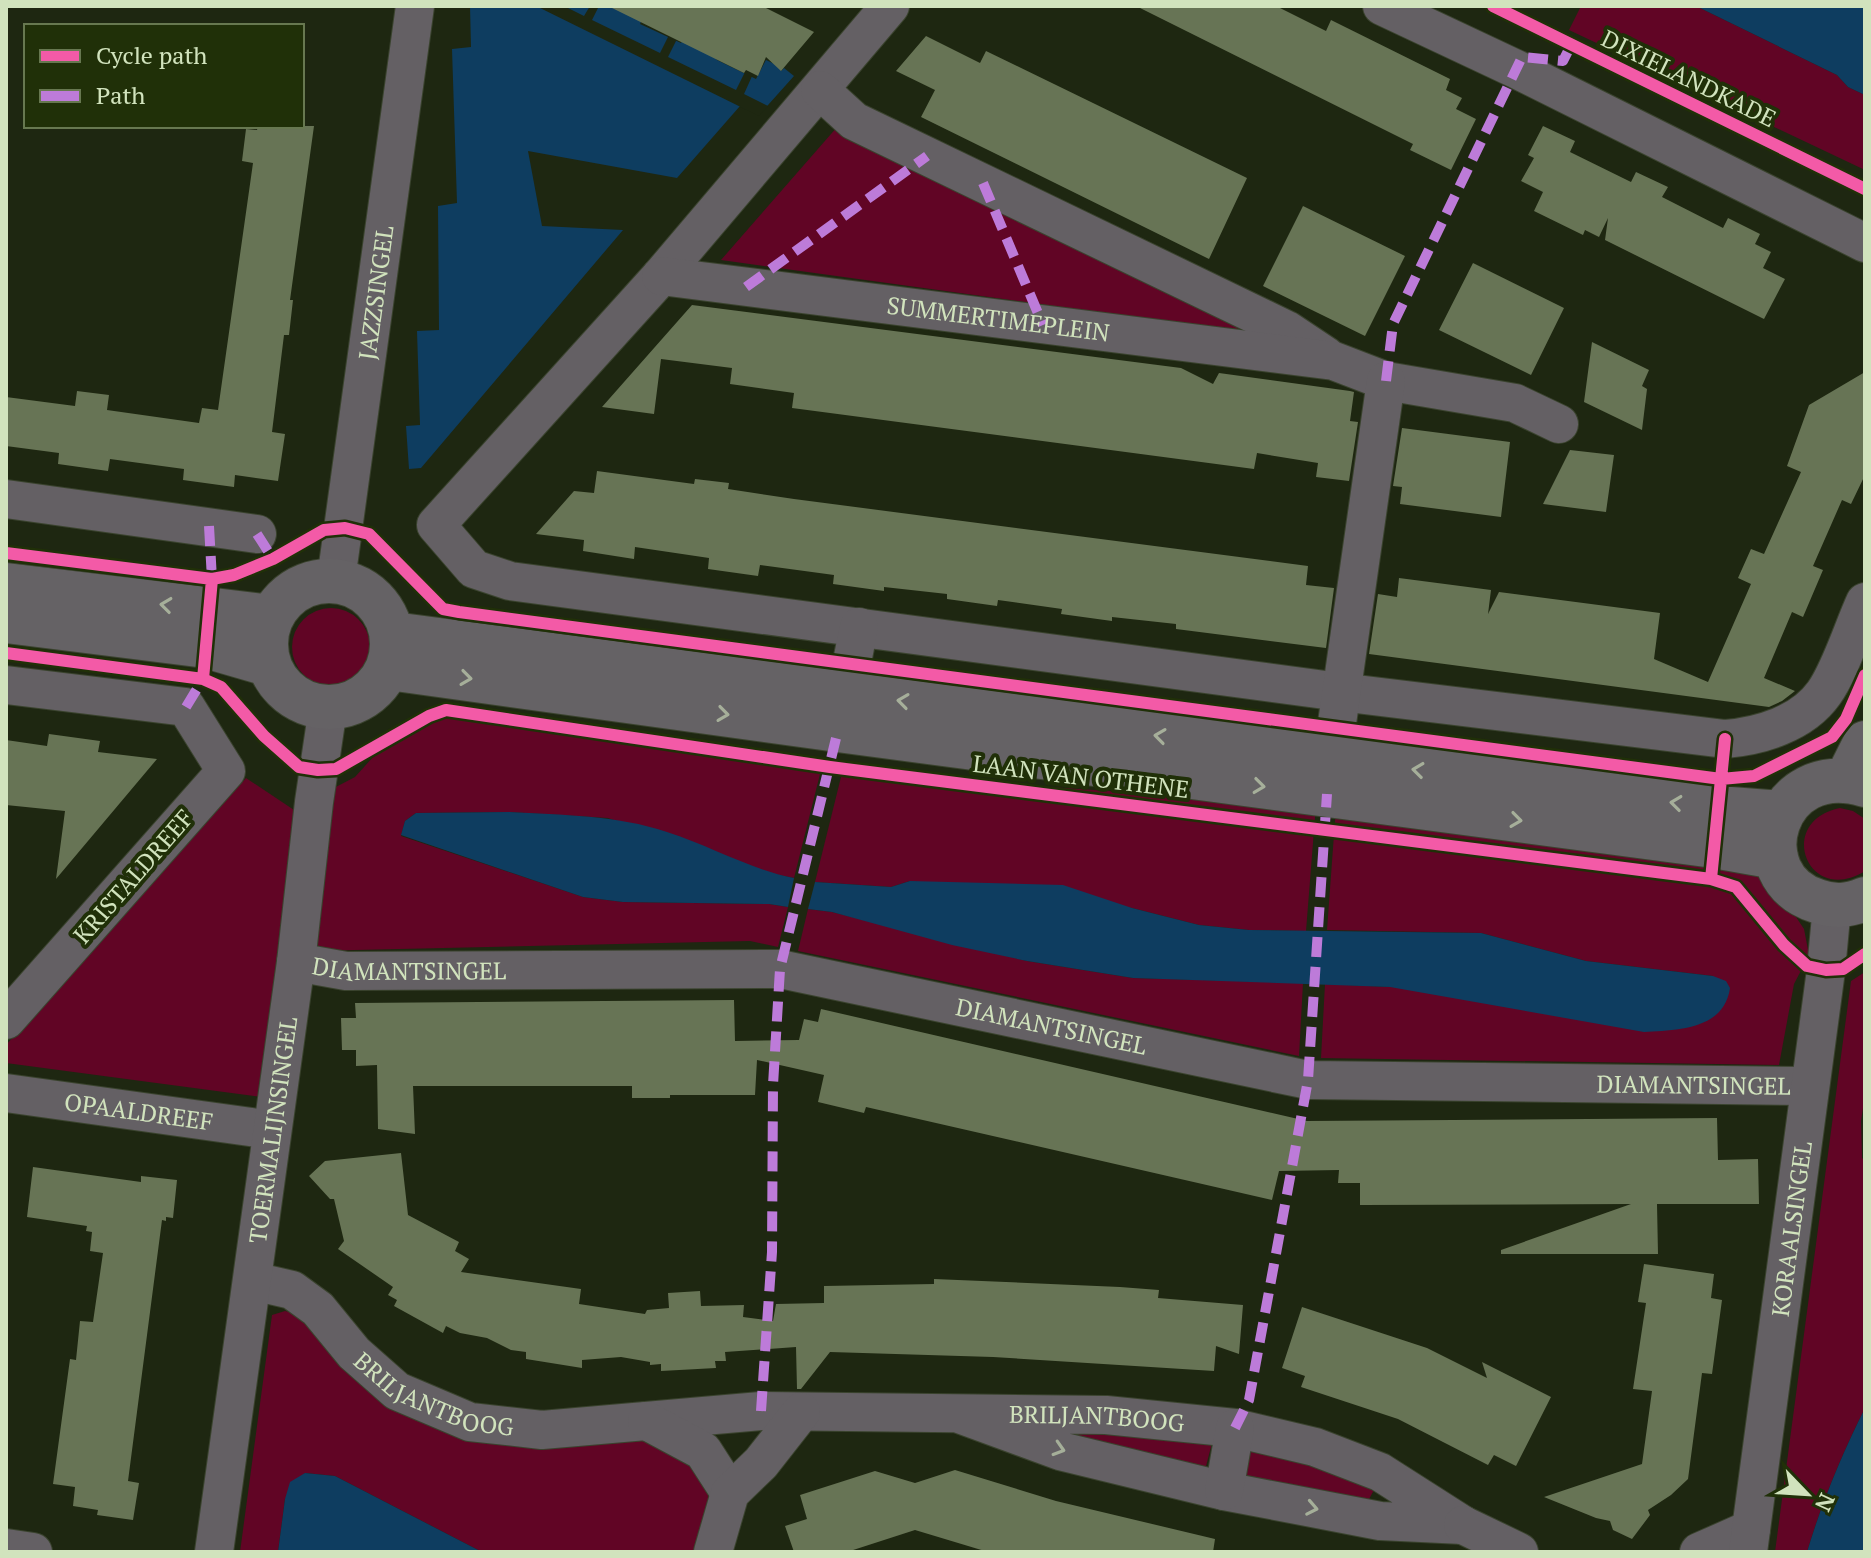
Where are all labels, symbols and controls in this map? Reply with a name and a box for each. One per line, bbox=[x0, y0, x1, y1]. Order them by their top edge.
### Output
street label: DIXIELANDKADE bbox=[1596, 22, 1782, 134]
legend bbox=[24, 24, 304, 128]
text: Cycle path bbox=[96, 39, 207, 71]
text: Path bbox=[96, 79, 145, 111]
street label: JAZZSINGEL bbox=[350, 223, 401, 362]
street label: SUMMERTIMEPLEIN bbox=[885, 289, 1112, 349]
one-way arrow bbox=[159, 597, 172, 614]
one-way arrow bbox=[459, 669, 473, 686]
one-way arrow bbox=[896, 693, 909, 710]
one-way arrow bbox=[717, 705, 730, 722]
one-way arrow bbox=[1153, 728, 1167, 745]
street label: LAAN VAN OTHENE bbox=[971, 747, 1191, 805]
one-way arrow bbox=[1411, 762, 1425, 779]
one-way arrow bbox=[1253, 777, 1266, 794]
one-way arrow bbox=[1669, 794, 1682, 811]
street label: KRISTALDREEF bbox=[66, 802, 200, 950]
one-way arrow bbox=[1510, 811, 1523, 828]
street label: DIAMANTSINGEL bbox=[310, 949, 506, 988]
street label: DIAMANTSINGEL bbox=[953, 990, 1150, 1062]
street label: TOERMALIJNSINGEL bbox=[241, 1015, 304, 1245]
street label: DIAMANTSINGEL bbox=[1596, 1067, 1791, 1102]
street label: OPAALDREEF bbox=[62, 1085, 215, 1138]
street label: KORAALSINGEL bbox=[1764, 1139, 1819, 1318]
street label: BRILJANTBOOG bbox=[347, 1344, 516, 1443]
street label: BRILJANTBOOG bbox=[1009, 1398, 1186, 1439]
one-way arrow bbox=[1051, 1440, 1065, 1456]
north arrow bbox=[1767, 1454, 1847, 1534]
text: N bbox=[1809, 1489, 1842, 1517]
one-way arrow bbox=[1305, 1498, 1319, 1515]

